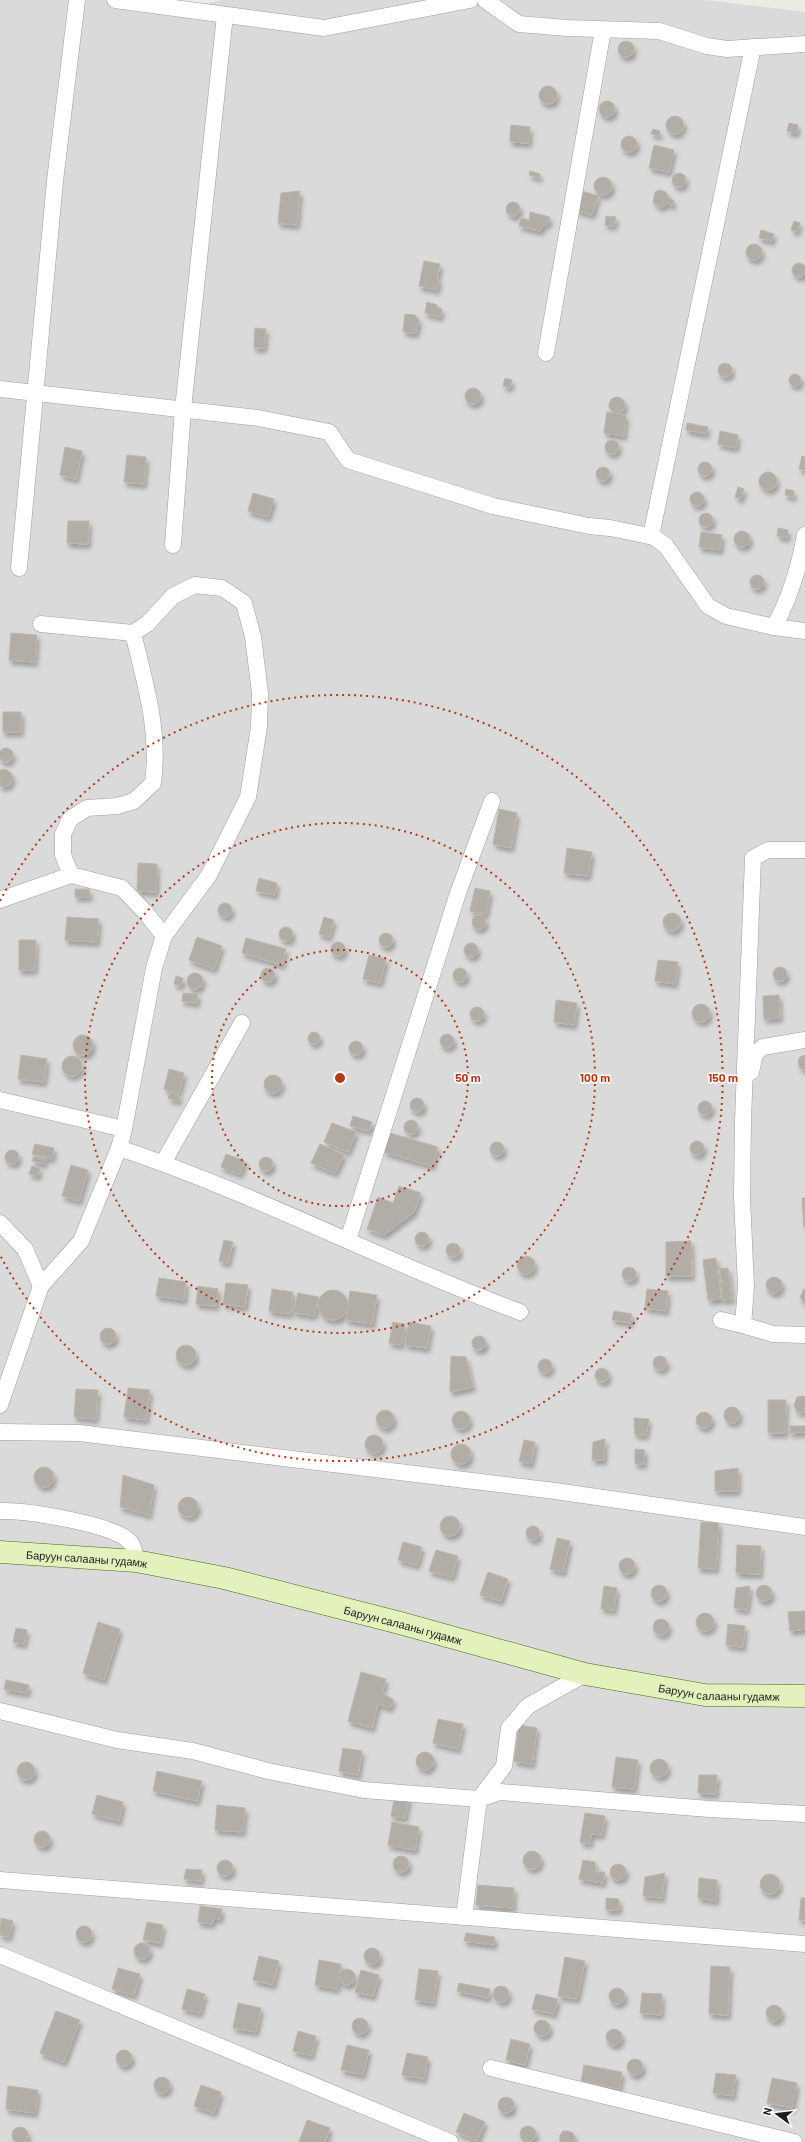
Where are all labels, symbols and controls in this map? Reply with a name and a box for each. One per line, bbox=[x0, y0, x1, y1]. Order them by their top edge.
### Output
text: 50 m bbox=[455, 1070, 481, 1084]
text: 100 m bbox=[580, 1070, 610, 1084]
text: 150 m bbox=[708, 1070, 738, 1084]
centre of rings bbox=[333, 1071, 347, 1085]
street label: Баруун салааны гудамж bbox=[26, 1547, 149, 1570]
street label: Баруун салааны гудамж bbox=[343, 1602, 464, 1647]
street label: Баруун салааны гудамж bbox=[657, 1680, 780, 1702]
north arrow bbox=[757, 2094, 797, 2134]
text: N bbox=[760, 2106, 774, 2117]

